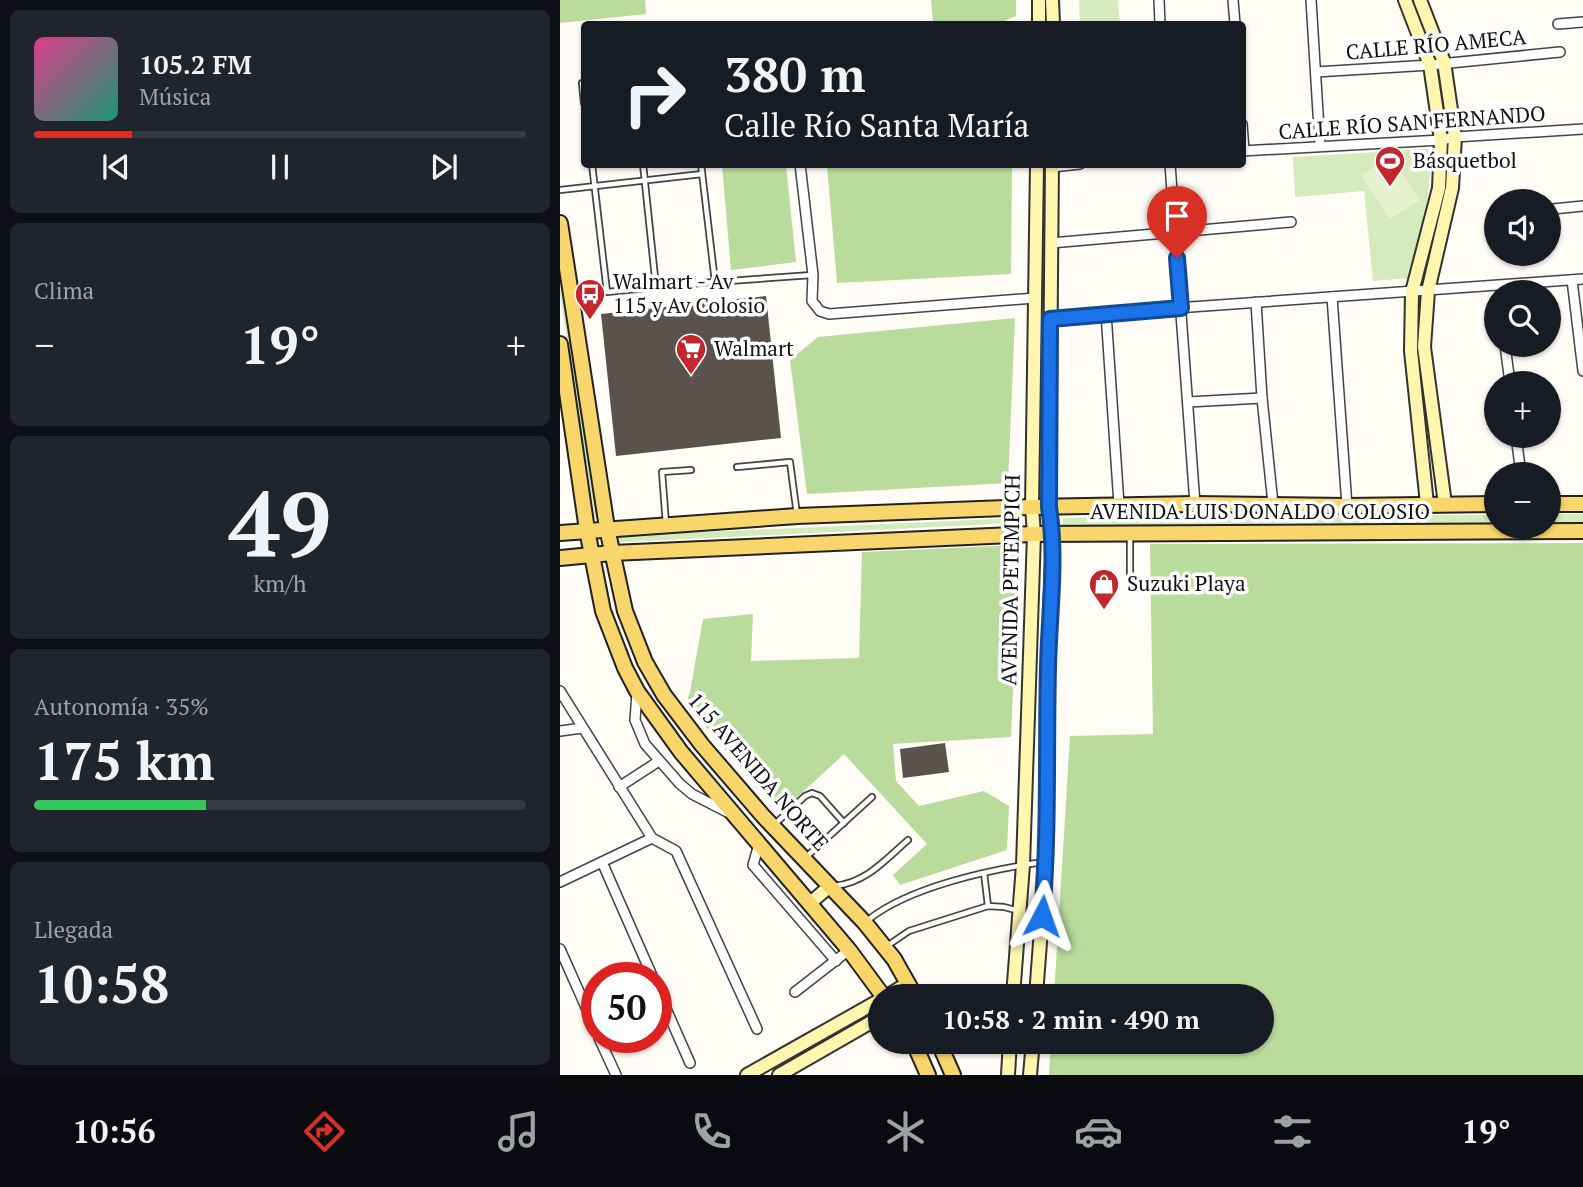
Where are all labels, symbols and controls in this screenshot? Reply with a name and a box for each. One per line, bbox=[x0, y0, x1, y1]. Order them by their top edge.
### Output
street label: CALLE RÍO AMECA bbox=[1345, 22, 1528, 66]
text: 380 m bbox=[724, 41, 866, 106]
text: 105.2 FM bbox=[139, 47, 252, 81]
icon: right bbox=[609, 49, 700, 140]
text: Música bbox=[139, 81, 211, 112]
street label: CALLE RÍO SAN FERNANDO bbox=[1277, 99, 1546, 145]
text: Calle Río Santa María bbox=[724, 104, 1030, 146]
sports icon: Básquetbol bbox=[1373, 144, 1407, 188]
place label: Básquetbol bbox=[1413, 146, 1517, 174]
icon: previous bbox=[97, 148, 135, 186]
icon: pause bbox=[261, 148, 299, 186]
icon: next bbox=[425, 148, 463, 186]
pin bbox=[1147, 186, 1207, 258]
map controls bbox=[1484, 189, 1561, 539]
button: sound bbox=[1484, 189, 1561, 266]
icon: arrive bbox=[1158, 197, 1196, 235]
place label: Walmart - Av 115 y Av Colosio bbox=[613, 267, 765, 319]
text: Clima bbox=[34, 275, 94, 306]
bus stop icon: Walmart - Av 115 y Av Colosio bbox=[573, 277, 607, 321]
button: search bbox=[1484, 280, 1561, 357]
text: 19° bbox=[240, 310, 320, 379]
text: − bbox=[34, 320, 54, 370]
text: + bbox=[506, 320, 526, 370]
supermarket icon: Walmart bbox=[674, 332, 708, 376]
place label: Walmart bbox=[714, 334, 794, 362]
button: + bbox=[1484, 371, 1561, 448]
text: 49 bbox=[229, 462, 331, 583]
button: − bbox=[1484, 462, 1561, 539]
street label: AVENIDA PETEMPICH bbox=[994, 474, 1026, 686]
street label: AVENIDA LUIS DONALDO COLOSIO bbox=[1090, 497, 1430, 525]
shop icon: Suzuki Playa bbox=[1087, 567, 1121, 611]
text: km/h bbox=[253, 568, 307, 599]
place label: Suzuki Playa bbox=[1127, 569, 1246, 597]
street label: 115 AVENIDA NORTE bbox=[682, 686, 835, 856]
text: Autonomía · 35% bbox=[34, 691, 209, 722]
text: 175 km bbox=[34, 726, 215, 795]
position arrow bbox=[1005, 879, 1079, 953]
text: Llegada bbox=[34, 914, 113, 945]
text: 10:58 bbox=[34, 949, 169, 1018]
speed limit sign: 50 bbox=[581, 962, 672, 1053]
text: 10:58 · 2 min · 490 m bbox=[942, 1002, 1200, 1036]
icon: directions bbox=[300, 1107, 349, 1156]
icon: music bbox=[494, 1107, 543, 1156]
icon: phone bbox=[687, 1107, 736, 1156]
icon: climate bbox=[881, 1107, 930, 1156]
icon: car bbox=[1074, 1107, 1123, 1156]
icon: filters bbox=[1268, 1107, 1317, 1156]
text: 10:56 bbox=[72, 1110, 156, 1152]
text: 19° bbox=[1461, 1110, 1511, 1152]

